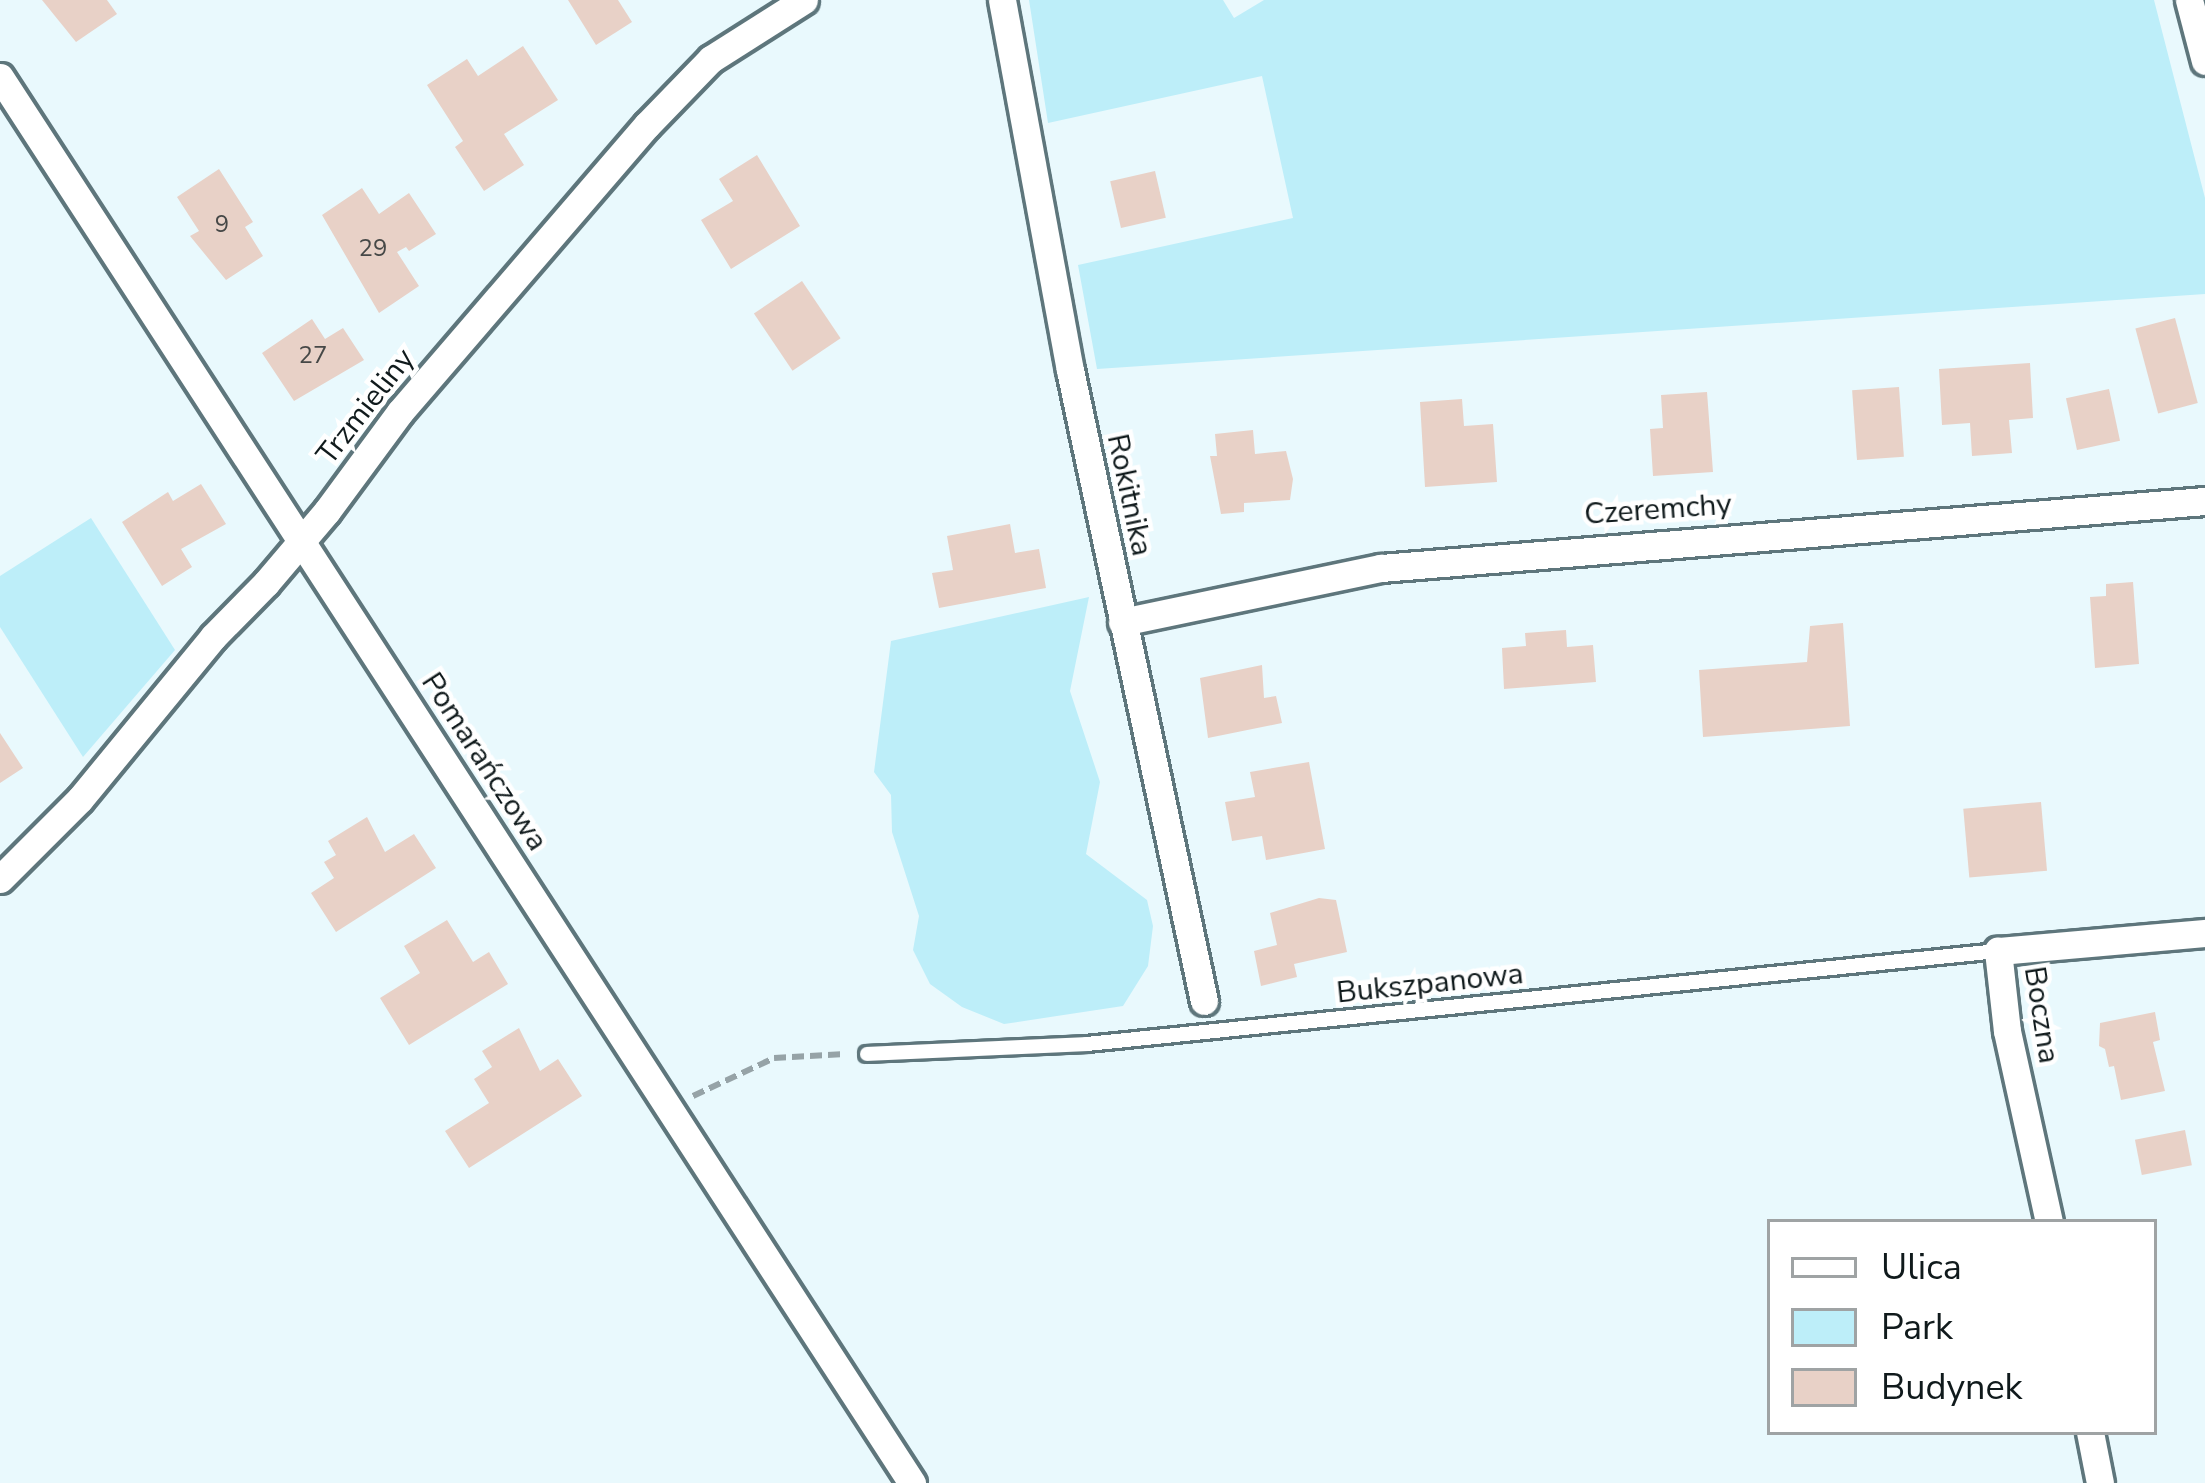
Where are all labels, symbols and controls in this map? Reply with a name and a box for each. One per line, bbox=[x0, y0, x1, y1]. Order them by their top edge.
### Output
house number: 9 bbox=[215, 211, 229, 239]
house number: 29 bbox=[359, 235, 387, 263]
house number: 27 bbox=[299, 342, 327, 370]
street label: Trzmieliny bbox=[310, 342, 422, 472]
street label: Rokitnika bbox=[1099, 431, 1159, 559]
street label: Czeremchy bbox=[1583, 487, 1733, 533]
street label: Pomarańczowa bbox=[413, 666, 555, 858]
street label: Bukszpanowa bbox=[1335, 956, 1525, 1012]
street label: Boczna bbox=[2016, 964, 2066, 1066]
legend bbox=[1767, 1219, 2157, 1435]
text: Ulica bbox=[1881, 1243, 1962, 1292]
text: Park bbox=[1881, 1303, 1953, 1352]
text: Budynek bbox=[1881, 1363, 2023, 1412]

